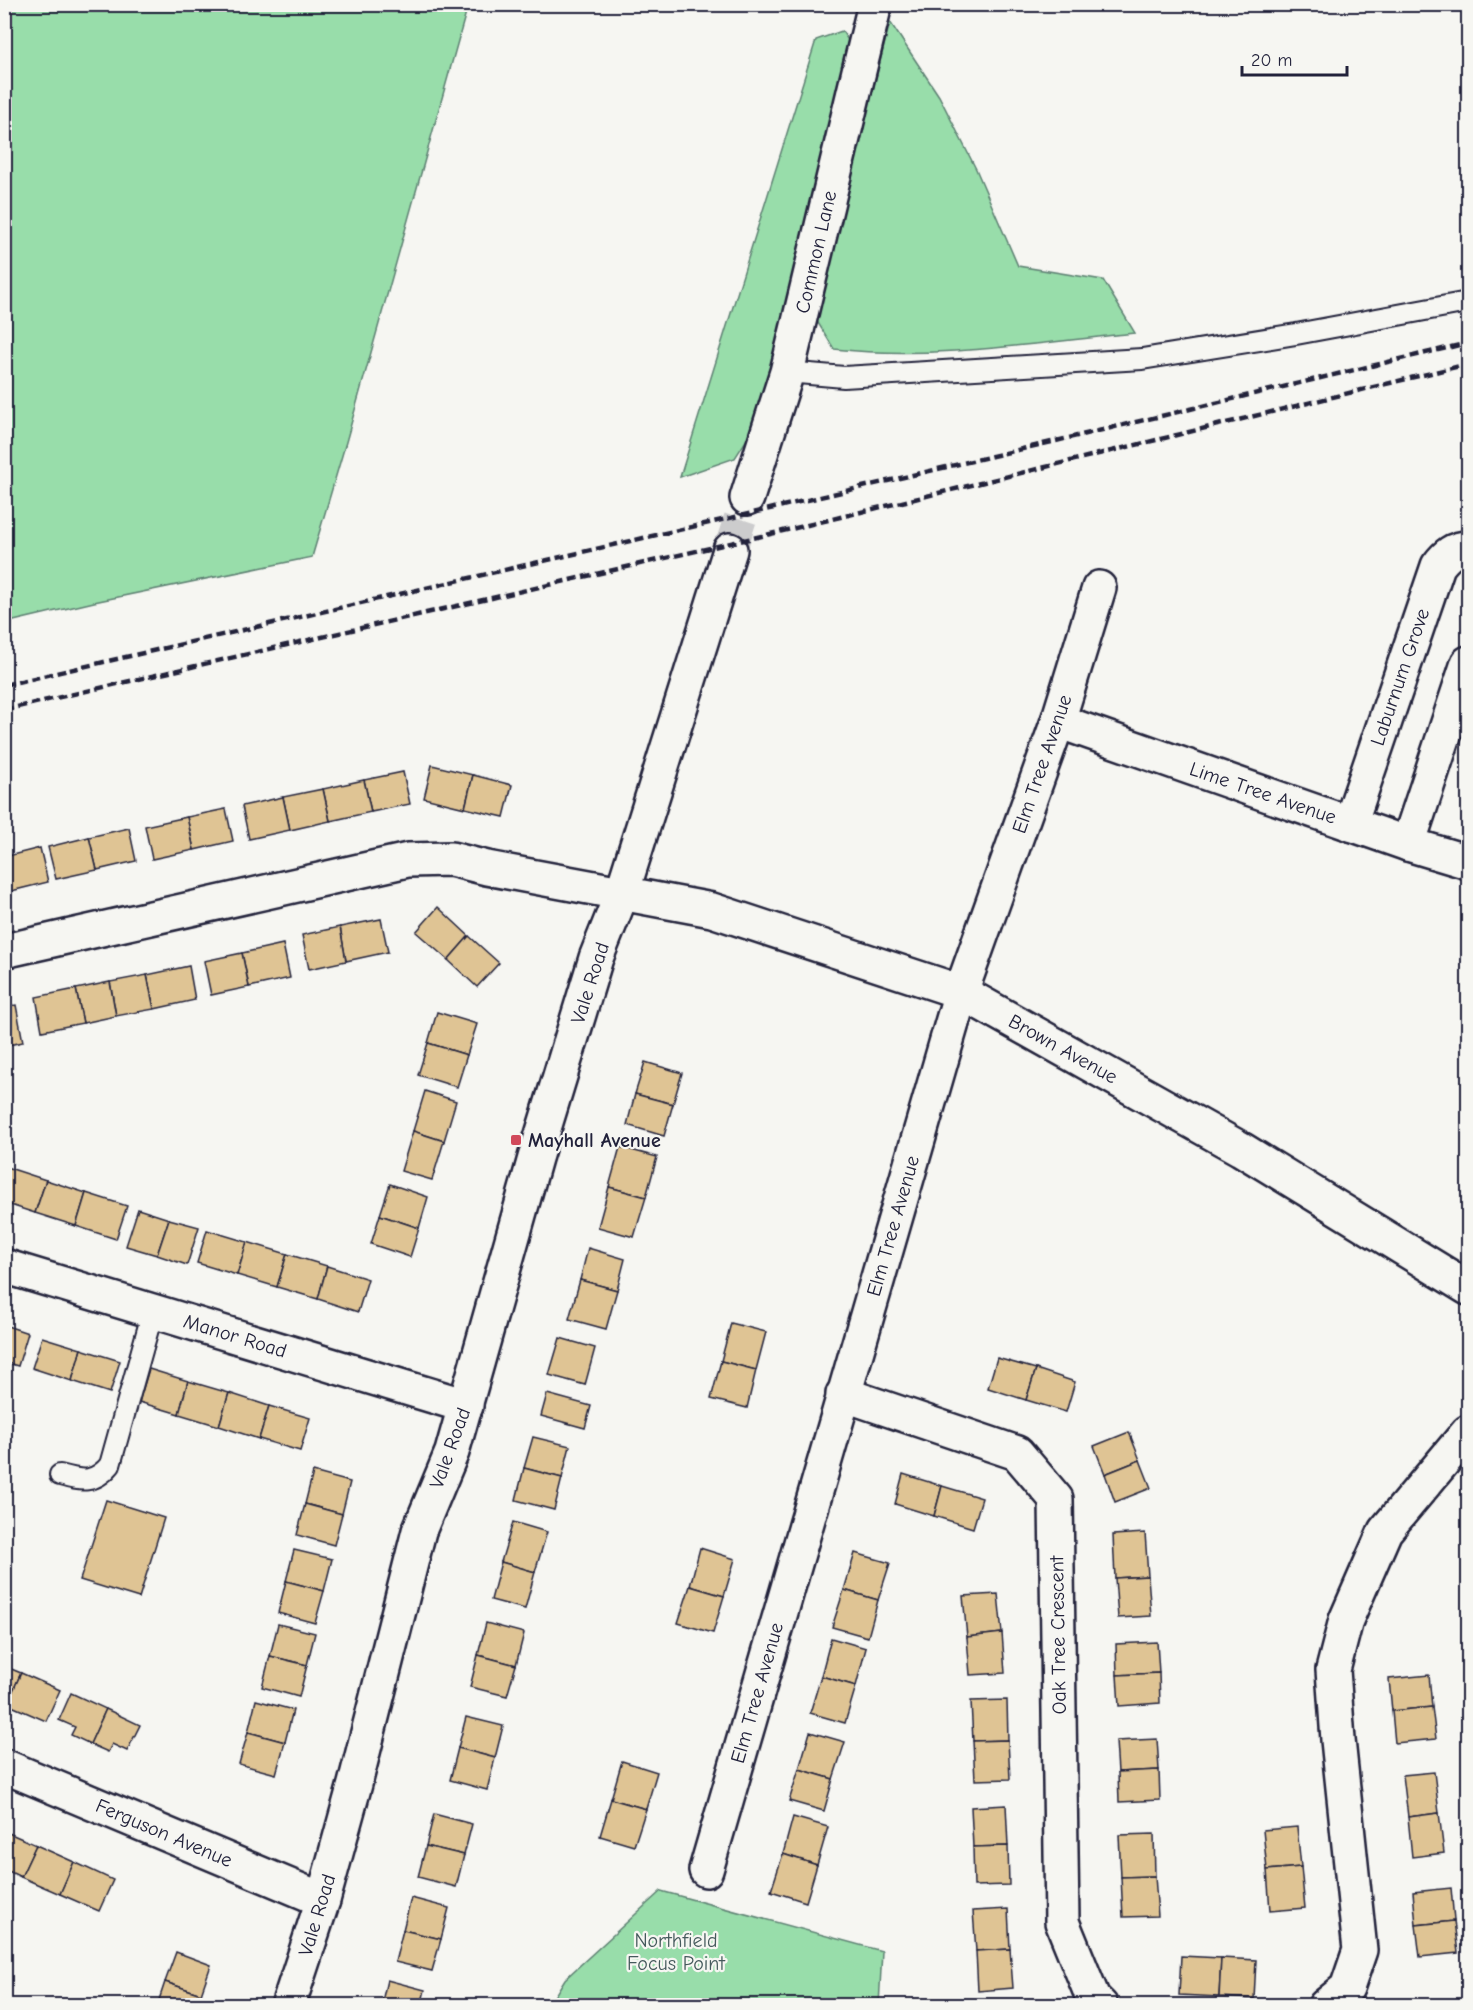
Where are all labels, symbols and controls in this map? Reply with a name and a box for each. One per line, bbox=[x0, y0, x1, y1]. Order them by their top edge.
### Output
scale bar bbox=[1242, 39, 1347, 77]
text: 20 m bbox=[1251, 50, 1292, 71]
street label: Common Lane bbox=[791, 188, 841, 316]
street label: Laburnum Grove bbox=[1366, 605, 1434, 749]
street label: Elm Tree Avenue bbox=[1007, 692, 1077, 836]
street label: Lime Tree Avenue bbox=[1187, 757, 1339, 829]
street label: Vale Road bbox=[566, 939, 614, 1027]
street label: Brown Avenue bbox=[1004, 1010, 1122, 1088]
place label: Mayhall Avenue bbox=[528, 1129, 661, 1152]
marker: Mayhall Avenue bbox=[509, 1133, 523, 1147]
street label: Elm Tree Avenue bbox=[862, 1153, 924, 1299]
street label: Manor Road bbox=[181, 1309, 289, 1363]
street label: Vale Road bbox=[425, 1405, 475, 1491]
street label: Oak Tree Crescent bbox=[1045, 1554, 1071, 1715]
street label: Elm Tree Avenue bbox=[726, 1620, 788, 1766]
street label: Ferguson Avenue bbox=[92, 1794, 236, 1872]
street label: Vale Road bbox=[294, 1871, 340, 1959]
park label: Northfield Focus Point bbox=[627, 1929, 726, 1975]

